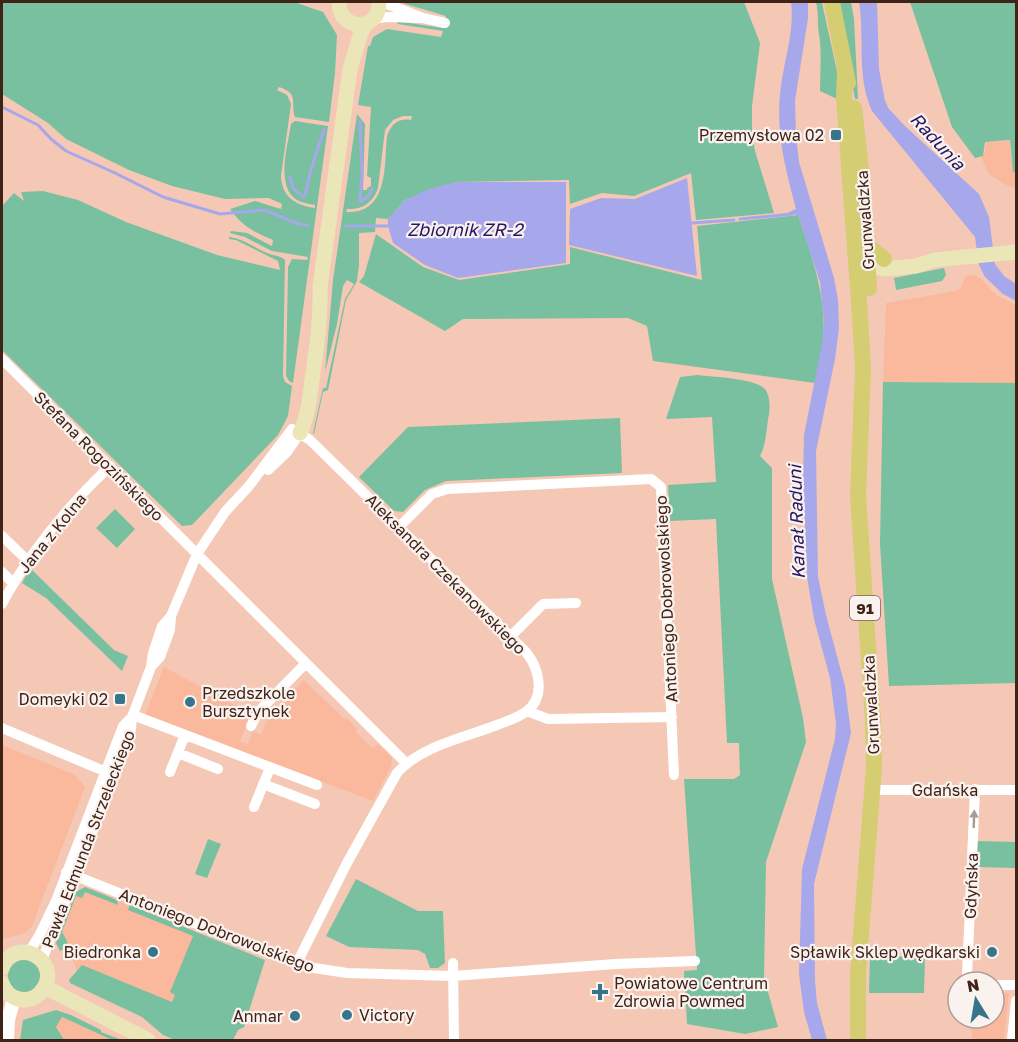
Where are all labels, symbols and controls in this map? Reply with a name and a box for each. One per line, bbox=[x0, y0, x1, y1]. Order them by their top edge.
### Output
water label: Radunia bbox=[906, 108, 971, 175]
place label: Przemysłowa 02 bbox=[699, 125, 824, 145]
marker: Przemysłowa 02 bbox=[829, 128, 843, 142]
street label: Grunwaldzka bbox=[852, 170, 878, 270]
water label: Zbiornik ZR-2 bbox=[407, 218, 524, 240]
street label: Stefana Rogozińskiego bbox=[30, 387, 168, 525]
water label: Kanał Raduni bbox=[783, 462, 809, 580]
street label: Jana z Kolna bbox=[14, 489, 90, 577]
street label: Aleksandra Czekanowskiego bbox=[362, 490, 530, 658]
street label: Antoniego Dobrowolskiego bbox=[651, 495, 681, 703]
road number: 91 bbox=[850, 596, 880, 620]
street label: Grunwaldzka bbox=[858, 655, 884, 755]
place label: Przedszkole Bursztynek bbox=[202, 683, 295, 721]
place label: Domeyki 02 bbox=[19, 689, 108, 709]
marker: Domeyki 02 bbox=[113, 692, 127, 706]
marker: Przedszkole Bursztynek bbox=[183, 695, 197, 709]
street label: Pawła Edmunda Strzeleckiego bbox=[37, 727, 139, 951]
street label: Gdańska bbox=[912, 780, 978, 800]
one-way arrow bbox=[969, 810, 978, 829]
street label: Gdyńska bbox=[960, 853, 982, 919]
street label: Antoniego Dobrowolskiego bbox=[117, 883, 317, 977]
place label: Biedronka bbox=[63, 942, 141, 962]
place label: Spławik Sklep wędkarski bbox=[790, 942, 980, 962]
marker: Biedronka bbox=[146, 945, 160, 959]
marker: Spławik Sklep wędkarski bbox=[985, 945, 999, 959]
north arrow bbox=[946, 970, 1006, 1030]
place label: Powiatowe Centrum Zdrowia Powmed bbox=[614, 973, 768, 1011]
text: N bbox=[965, 974, 981, 996]
marker: Powiatowe Centrum Zdrowia Powmed bbox=[591, 983, 609, 1001]
place label: Victory bbox=[359, 1005, 414, 1025]
place label: Anmar bbox=[233, 1006, 283, 1026]
marker: Victory bbox=[340, 1008, 354, 1022]
marker: Anmar bbox=[288, 1009, 302, 1023]

